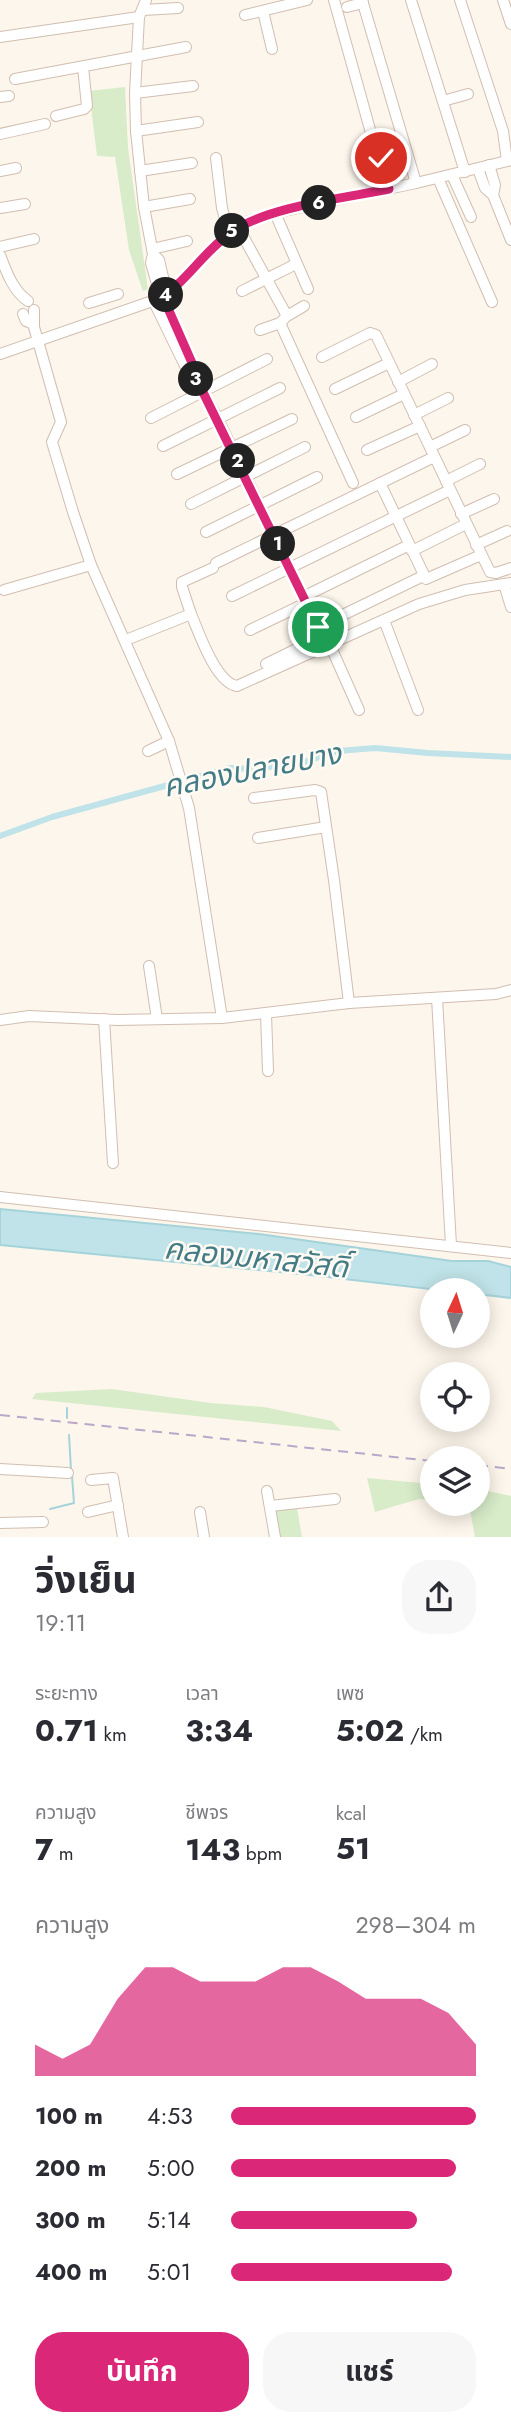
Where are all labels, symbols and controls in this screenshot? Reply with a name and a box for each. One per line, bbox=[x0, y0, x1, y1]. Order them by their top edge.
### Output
pin bbox=[351, 128, 411, 188]
icon: check bbox=[362, 139, 400, 177]
pin: 6 bbox=[302, 186, 336, 220]
text: 6 bbox=[312, 189, 325, 216]
pin: 5 bbox=[215, 214, 250, 248]
text: 5 bbox=[225, 217, 238, 244]
pin: 4 bbox=[148, 278, 184, 312]
text: 4 bbox=[159, 281, 172, 308]
pin: 3 bbox=[178, 362, 214, 396]
text: 3 bbox=[190, 365, 201, 392]
pin: 2 bbox=[220, 444, 256, 478]
text: 2 bbox=[231, 447, 244, 474]
pin: 1 bbox=[260, 526, 296, 562]
text: 1 bbox=[273, 530, 282, 557]
pin bbox=[288, 597, 348, 657]
icon: arrive bbox=[299, 608, 337, 646]
water label: คลองปลายบาง bbox=[159, 731, 346, 808]
water label: คลองมหาสวัสดิ์ bbox=[162, 1226, 358, 1289]
north arrow bbox=[420, 1278, 490, 1348]
map controls bbox=[420, 1278, 490, 1516]
button: locate bbox=[420, 1362, 490, 1432]
button: layers bbox=[420, 1446, 490, 1516]
text: วิ่งเย็น bbox=[35, 1552, 137, 1607]
button: share bbox=[402, 1560, 476, 1634]
text: 19:11 bbox=[35, 1606, 86, 1640]
text: ระยะทาง bbox=[35, 1680, 98, 1707]
text: เวลา bbox=[185, 1680, 219, 1707]
text: เพซ bbox=[336, 1680, 365, 1707]
text: 0.71 bbox=[35, 1709, 98, 1752]
text: 3:34 bbox=[185, 1709, 253, 1752]
text: 5:02 bbox=[336, 1709, 404, 1752]
text: km bbox=[98, 1721, 127, 1748]
text: /km bbox=[404, 1721, 443, 1748]
text: ความสูง bbox=[35, 1799, 96, 1826]
text: ชีพจร bbox=[185, 1799, 228, 1826]
text: kcal bbox=[336, 1800, 366, 1827]
text: 51 bbox=[336, 1827, 370, 1870]
text: 7 bbox=[35, 1828, 53, 1871]
text: 143 bbox=[185, 1828, 240, 1871]
text: m bbox=[53, 1840, 74, 1867]
text: bpm bbox=[240, 1840, 282, 1867]
text: ความสูง bbox=[35, 1908, 109, 1942]
text: 298–304 m bbox=[355, 1908, 476, 1942]
text: 100 m bbox=[35, 2099, 103, 2133]
text: 4:53 bbox=[147, 2099, 193, 2133]
text: 200 m bbox=[35, 2151, 106, 2185]
text: 5:00 bbox=[147, 2151, 194, 2185]
text: 300 m bbox=[35, 2203, 106, 2237]
text: 5:14 bbox=[147, 2203, 191, 2237]
text: 400 m bbox=[35, 2255, 107, 2289]
text: 5:01 bbox=[147, 2255, 191, 2289]
button: บันทึก bbox=[35, 2332, 249, 2412]
button: แชร์ bbox=[263, 2332, 476, 2412]

